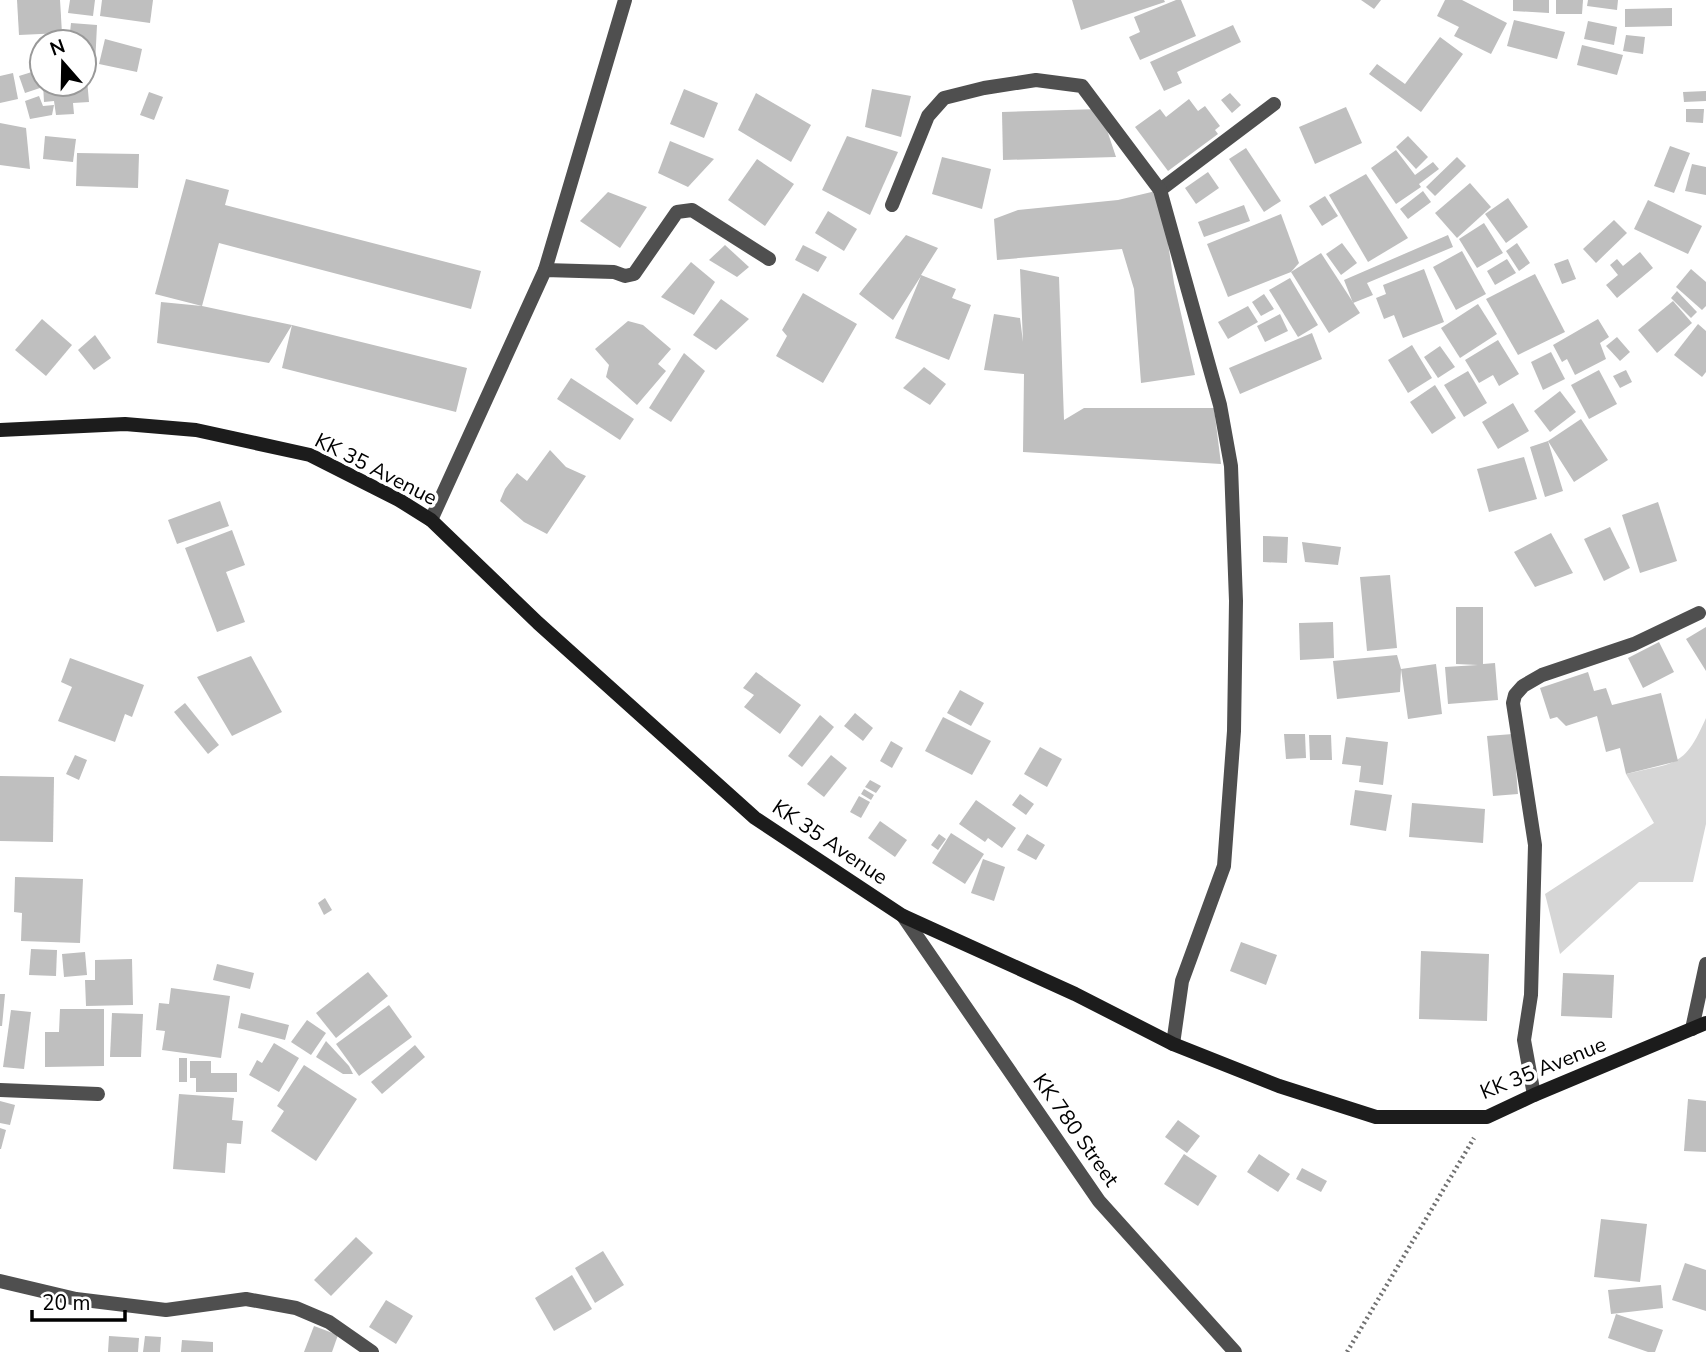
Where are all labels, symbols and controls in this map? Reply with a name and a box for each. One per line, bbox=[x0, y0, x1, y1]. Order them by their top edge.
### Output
north arrow bbox=[28, 28, 98, 98]
text: N bbox=[46, 33, 69, 63]
street label: KK 35 Avenue bbox=[310, 426, 442, 512]
street label: KK 35 Avenue bbox=[767, 793, 893, 891]
street label: KK 35 Avenue bbox=[1476, 1030, 1610, 1106]
street label: KK 780 Street bbox=[1027, 1068, 1126, 1193]
scale bar bbox=[32, 1278, 124, 1322]
text: 20 m bbox=[42, 1289, 91, 1317]

